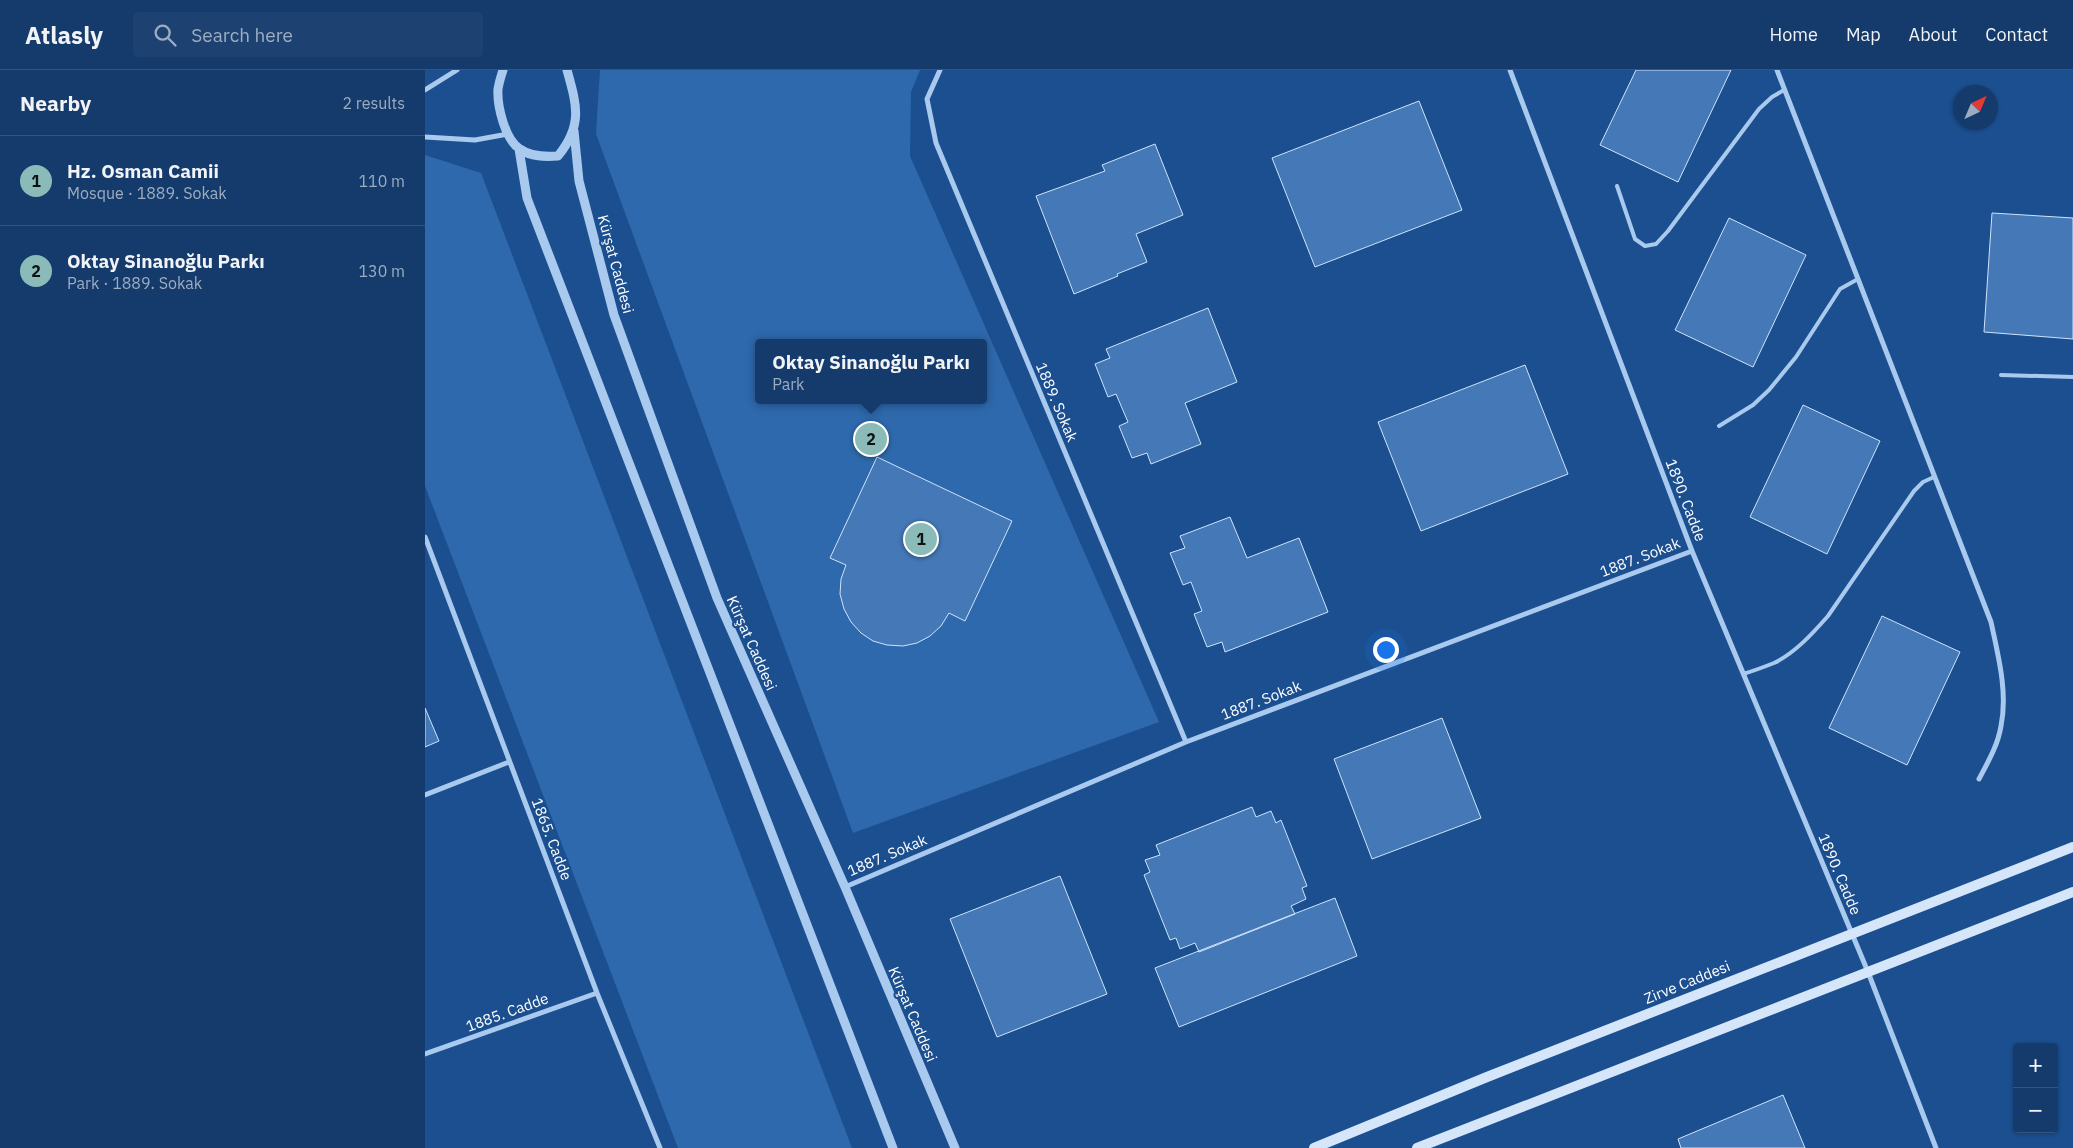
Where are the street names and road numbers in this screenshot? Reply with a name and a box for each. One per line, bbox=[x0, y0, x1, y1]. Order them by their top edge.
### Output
street label: Kürşat Caddesi bbox=[594, 213, 638, 315]
street label: 1889. Sokak bbox=[1032, 359, 1082, 445]
street label: 1890. Cadde bbox=[1662, 456, 1710, 544]
street label: 1887. Sokak bbox=[1597, 533, 1683, 581]
street label: Kürşat Caddesi bbox=[723, 593, 781, 693]
street label: 1887. Sokak bbox=[1218, 676, 1304, 724]
street label: 1865. Cadde bbox=[528, 795, 576, 883]
street label: 1887. Sokak bbox=[844, 830, 930, 880]
street label: 1890. Cadde bbox=[1814, 830, 1866, 918]
street label: Zirve Caddesi bbox=[1641, 956, 1733, 1008]
street label: Kürşat Caddesi bbox=[884, 964, 942, 1064]
street label: 1885. Cadde bbox=[463, 988, 551, 1036]

